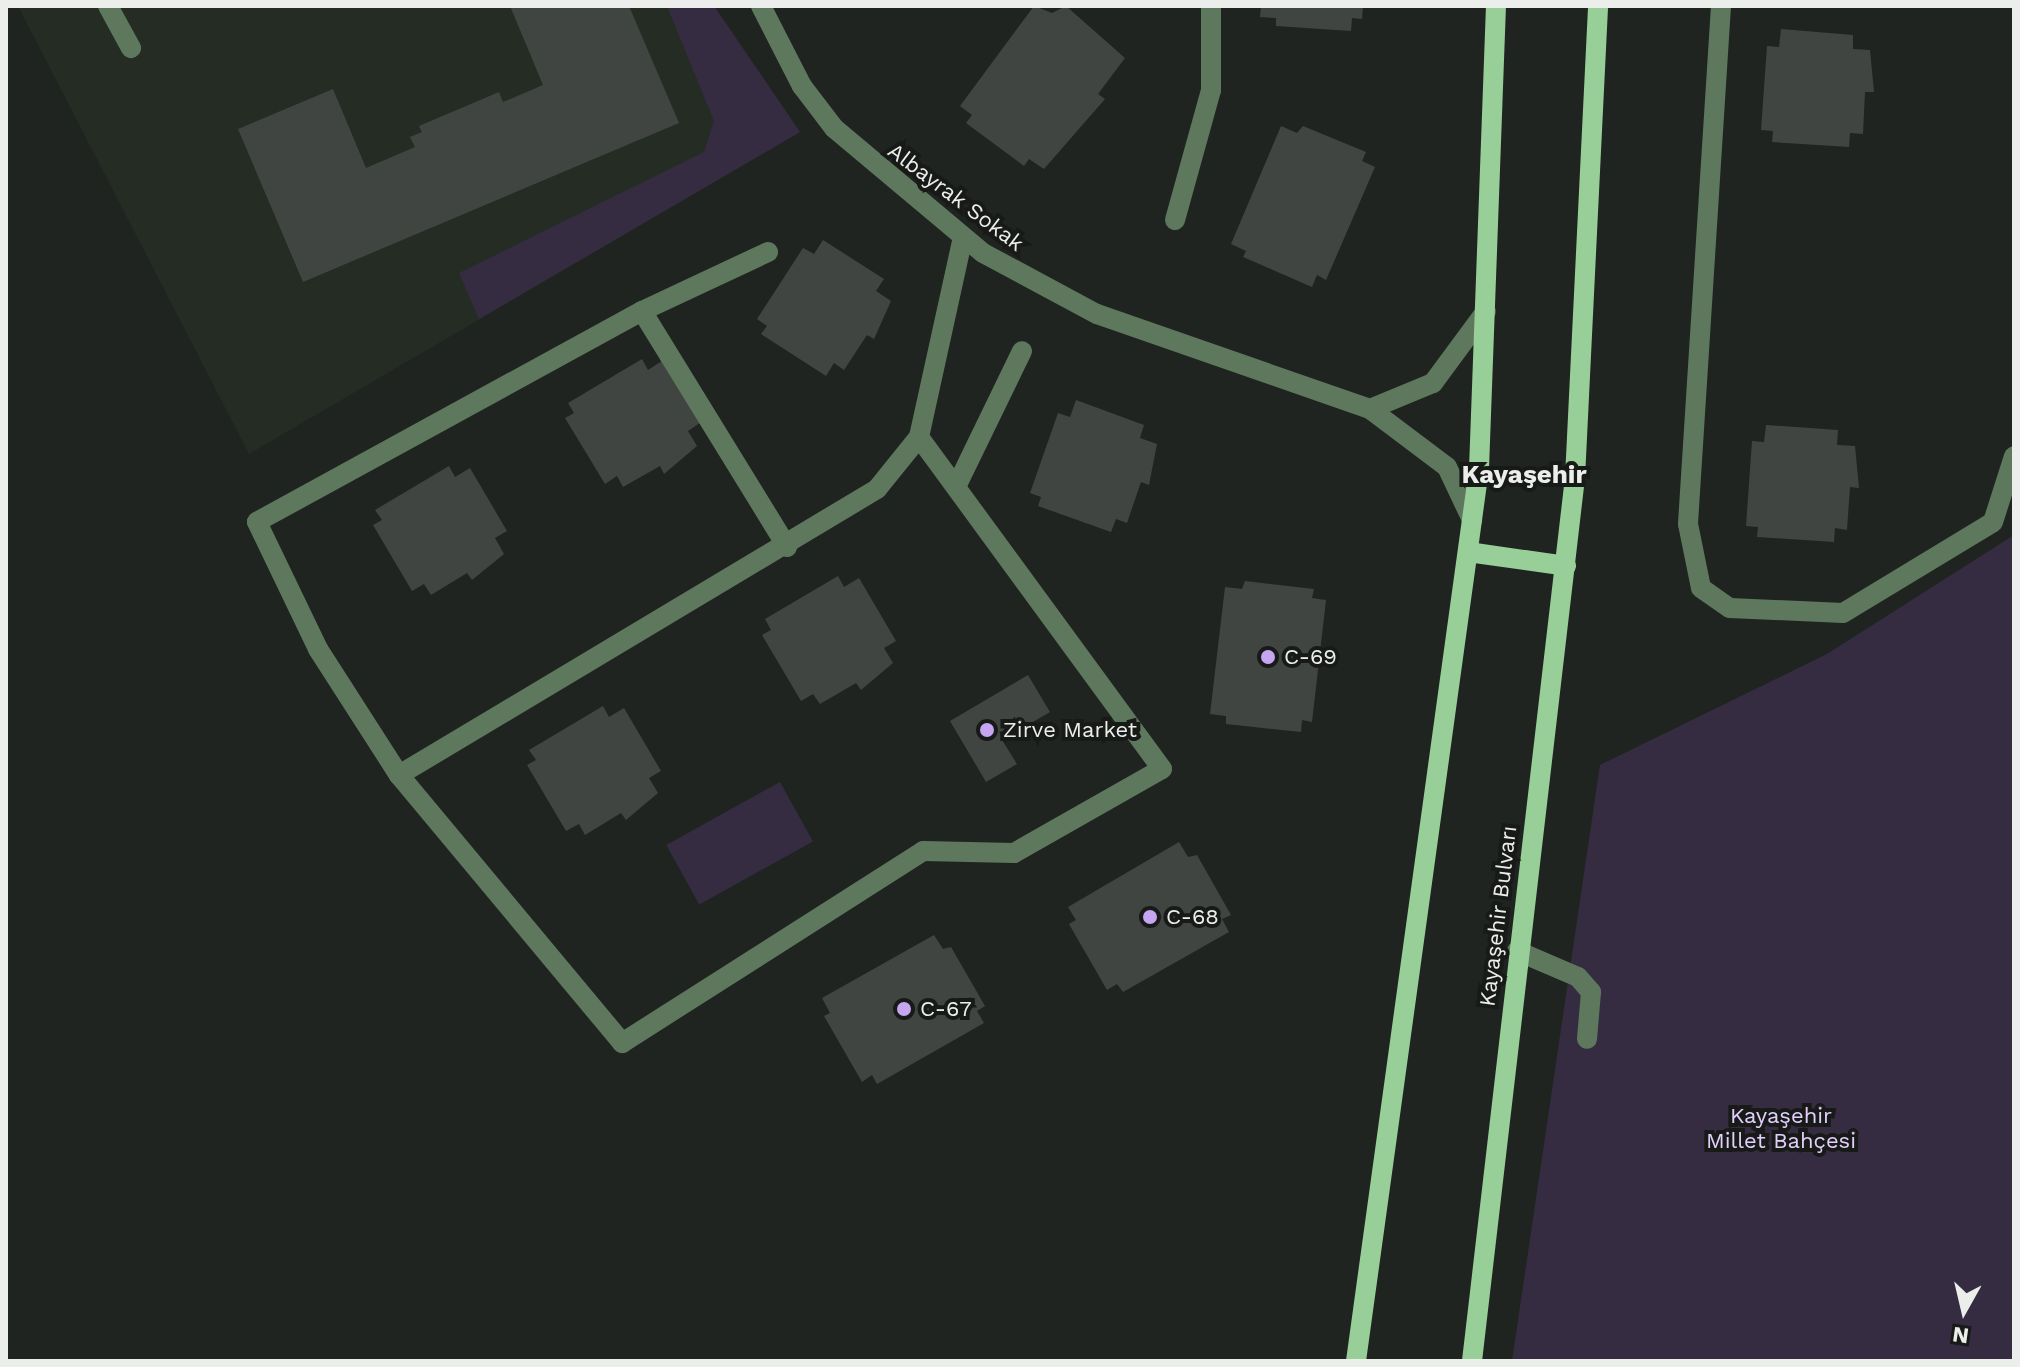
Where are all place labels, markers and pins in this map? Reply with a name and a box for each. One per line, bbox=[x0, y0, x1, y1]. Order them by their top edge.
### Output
place label: C-69 bbox=[1284, 644, 1337, 670]
marker: C-69 bbox=[1259, 648, 1277, 666]
place label: Zirve Market bbox=[1003, 717, 1137, 743]
marker: Zirve Market bbox=[978, 721, 996, 739]
place label: C-68 bbox=[1166, 904, 1219, 930]
marker: C-68 bbox=[1141, 908, 1159, 926]
place label: C-67 bbox=[920, 996, 971, 1022]
marker: C-67 bbox=[895, 1000, 913, 1018]

